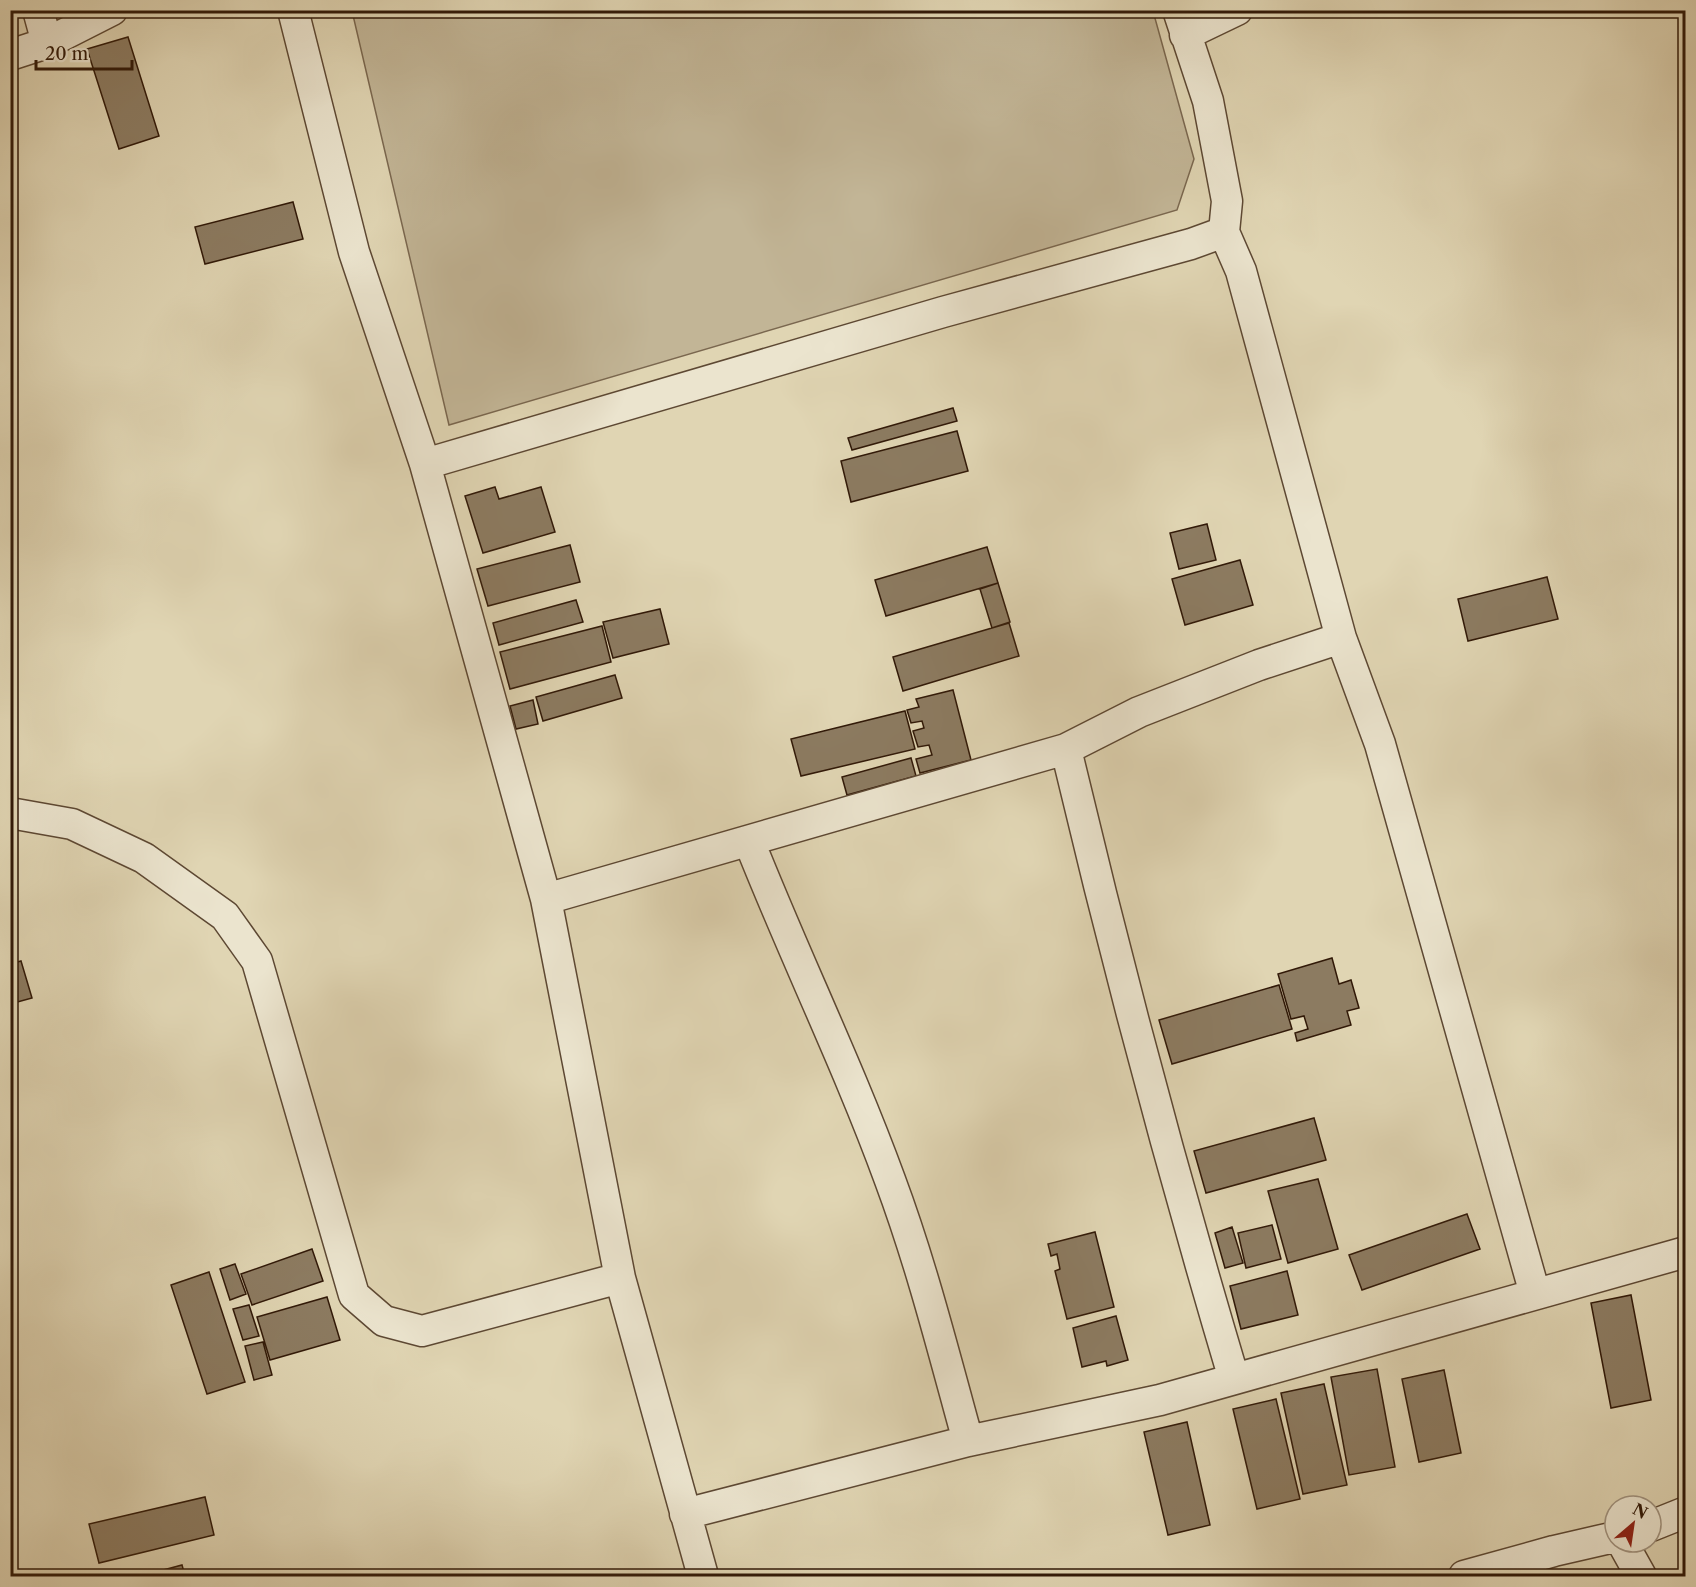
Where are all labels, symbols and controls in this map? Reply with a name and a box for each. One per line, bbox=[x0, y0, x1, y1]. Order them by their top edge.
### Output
scale bar bbox=[36, 33, 132, 71]
text: 20 m bbox=[45, 43, 89, 65]
north arrow bbox=[1603, 1494, 1663, 1554]
text: N bbox=[1629, 1499, 1651, 1523]

